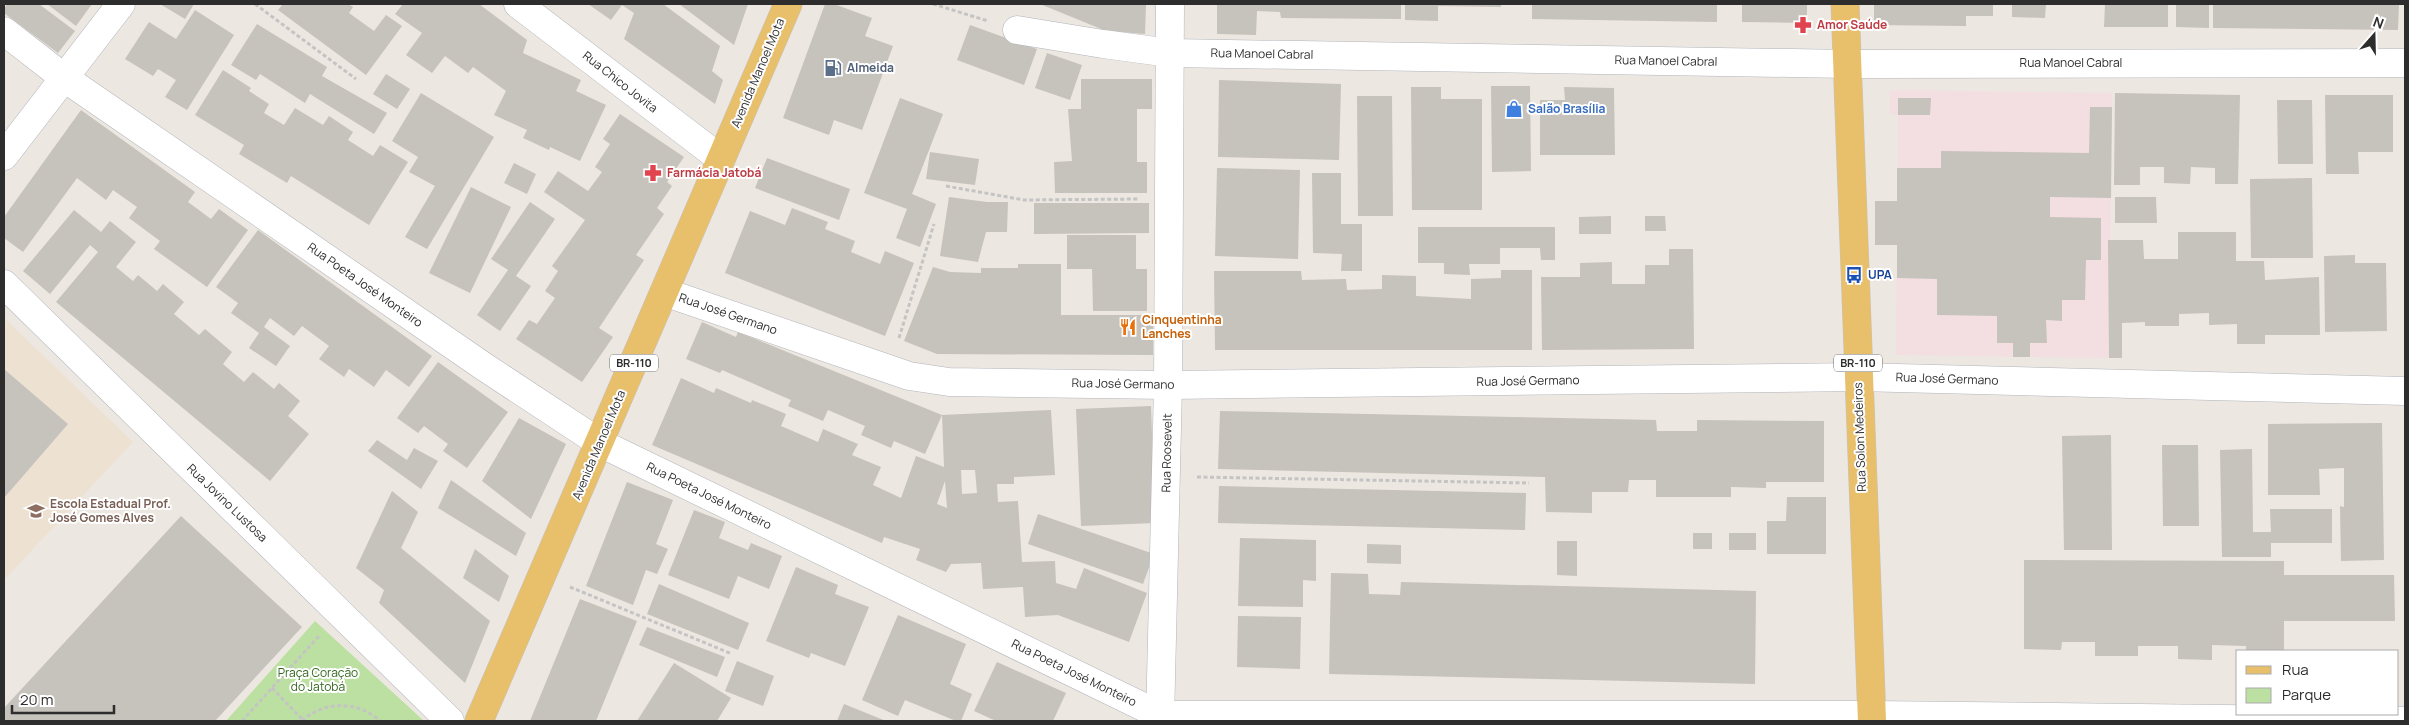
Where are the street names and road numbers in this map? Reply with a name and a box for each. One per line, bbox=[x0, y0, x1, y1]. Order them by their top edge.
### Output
street label: Avenida Manoel Mota bbox=[727, 15, 788, 130]
street label: Rua Manoel Cabral bbox=[1210, 44, 1314, 63]
street label: Rua Chico Jovita bbox=[579, 47, 661, 116]
street label: Rua Manoel Cabral bbox=[1614, 51, 1718, 70]
street label: Rua Manoel Cabral bbox=[2020, 54, 2122, 71]
street label: Rua Poeta José Monteiro bbox=[304, 238, 426, 331]
street label: Rua José Germano bbox=[677, 289, 780, 338]
road number: BR-110 bbox=[610, 354, 658, 372]
road number: BR-110 bbox=[1834, 354, 1882, 372]
street label: Rua José Germano bbox=[1895, 368, 1999, 389]
street label: Rua José Germano bbox=[1476, 371, 1580, 390]
street label: Rua José Germano bbox=[1071, 374, 1175, 393]
street label: Rua Solon Medeiros bbox=[1849, 382, 1870, 492]
street label: Avenida Manoel Mota bbox=[568, 387, 629, 502]
street label: Rua Roosevelt bbox=[1157, 413, 1176, 493]
street label: Rua Poeta José Monteiro bbox=[644, 458, 775, 533]
street label: Rua Jovino Lustosa bbox=[183, 460, 271, 546]
street label: Rua Poeta José Monteiro bbox=[1009, 635, 1140, 710]

